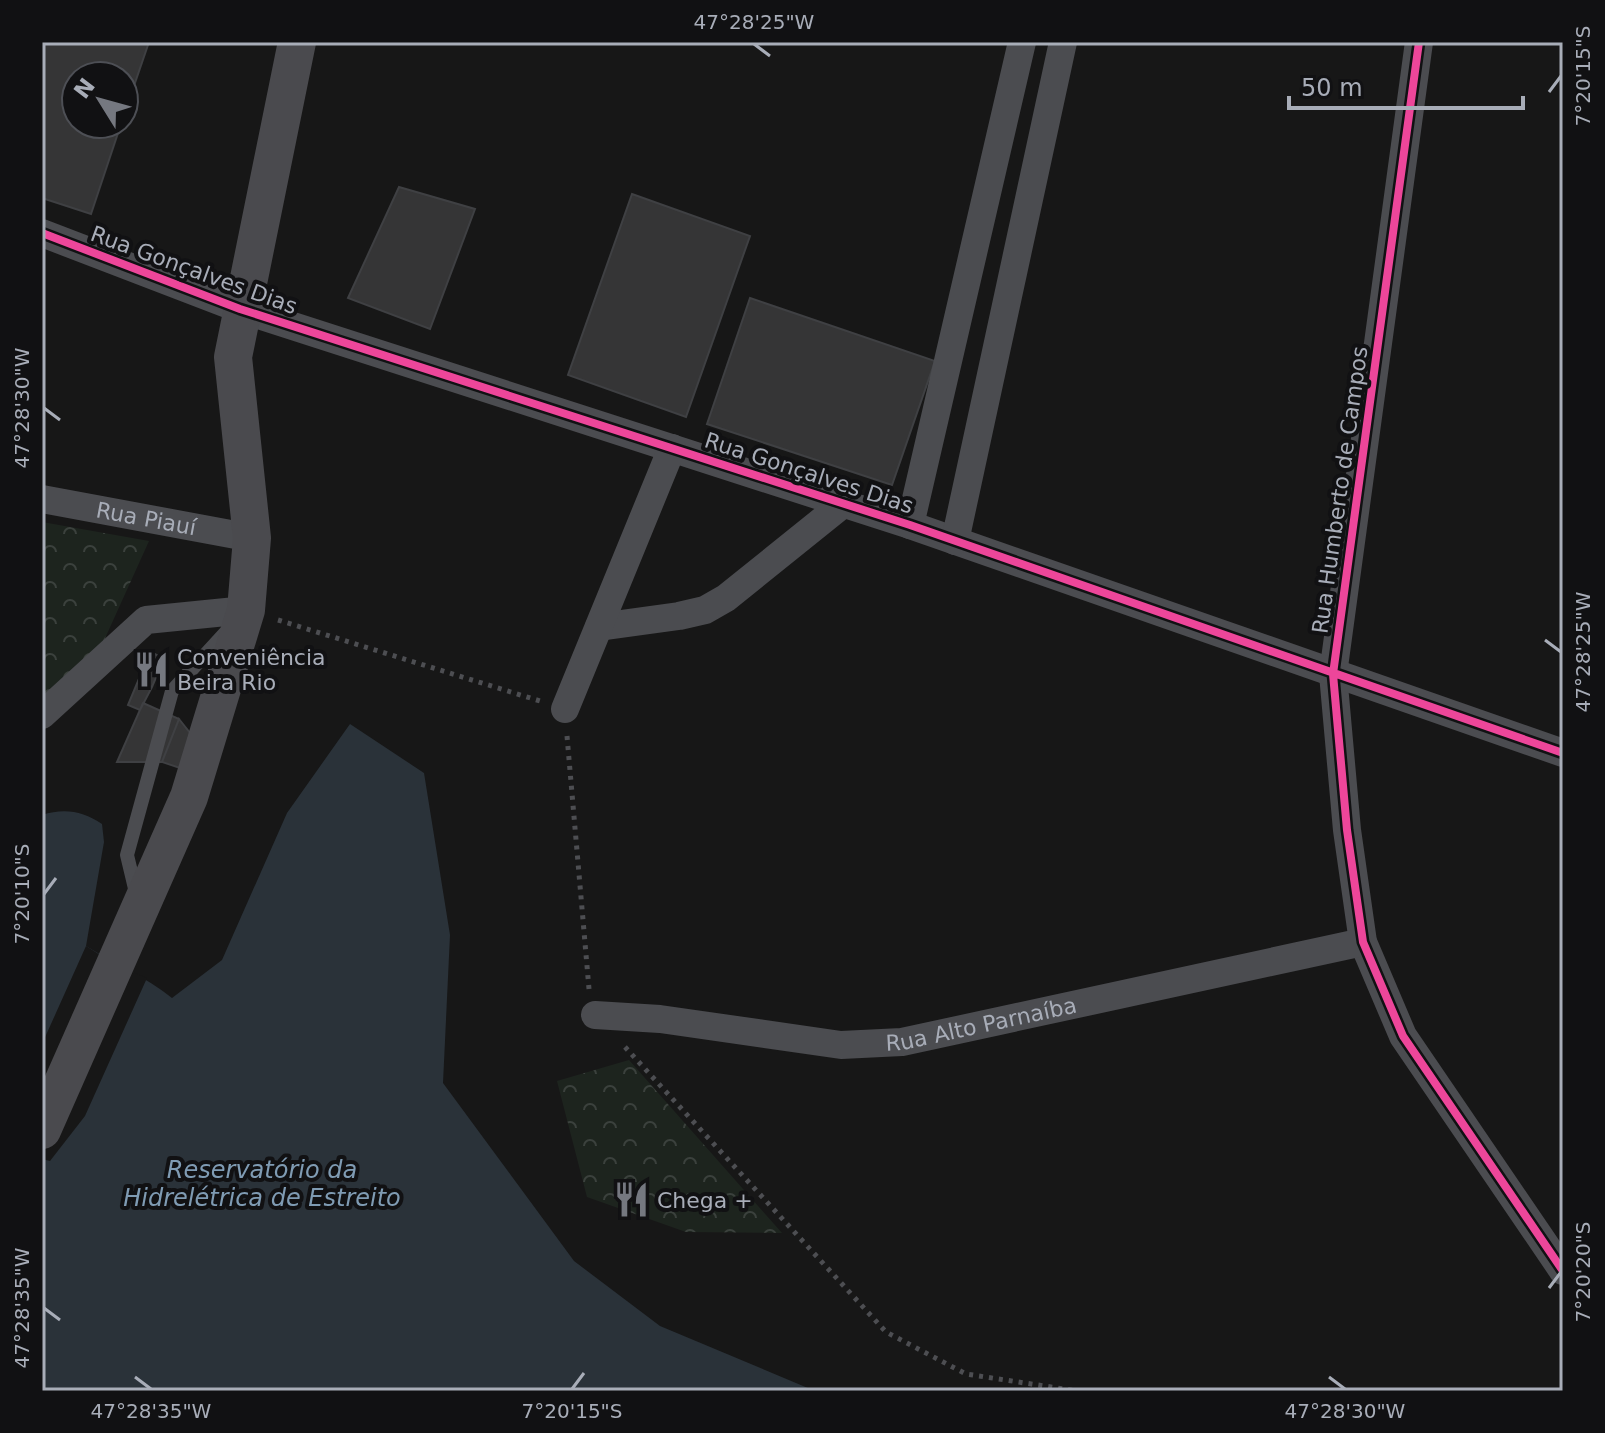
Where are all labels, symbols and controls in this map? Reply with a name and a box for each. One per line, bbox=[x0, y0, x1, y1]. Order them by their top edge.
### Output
text: 47°28'25"W bbox=[694, 10, 815, 34]
text: 7°20'15"S bbox=[1571, 25, 1595, 127]
north arrow bbox=[60, 60, 140, 140]
scale bar bbox=[1289, 60, 1523, 110]
text: N bbox=[69, 73, 100, 103]
text: 50 m bbox=[1301, 74, 1363, 102]
street label: Rua Gonçalves Dias bbox=[87, 221, 301, 319]
street label: Rua Humberto de Campos bbox=[1307, 345, 1373, 635]
text: 47°28'30"W bbox=[10, 347, 34, 468]
street label: Rua Gonçalves Dias bbox=[702, 427, 916, 519]
street label: Rua Piauí bbox=[94, 497, 199, 540]
text: 47°28'25"W bbox=[1571, 591, 1595, 712]
place label: Conveniência Beira Rio bbox=[177, 645, 326, 695]
restaurant icon: Conveniência Beira Rio bbox=[132, 651, 170, 689]
text: 7°20'10"S bbox=[10, 843, 34, 945]
street label: Rua Alto Parnaíba bbox=[885, 992, 1079, 1055]
water label: Reservatório da Hidrelétrica de Estreito bbox=[123, 1156, 401, 1212]
restaurant icon: Chega + bbox=[612, 1181, 650, 1219]
place label: Chega + bbox=[657, 1188, 753, 1213]
text: 7°20'20"S bbox=[1571, 1221, 1595, 1323]
text: 47°28'35"W bbox=[10, 1247, 34, 1368]
text: 47°28'35"W bbox=[91, 1399, 212, 1423]
text: 7°20'15"S bbox=[521, 1399, 623, 1423]
text: 47°28'30"W bbox=[1285, 1399, 1406, 1423]

